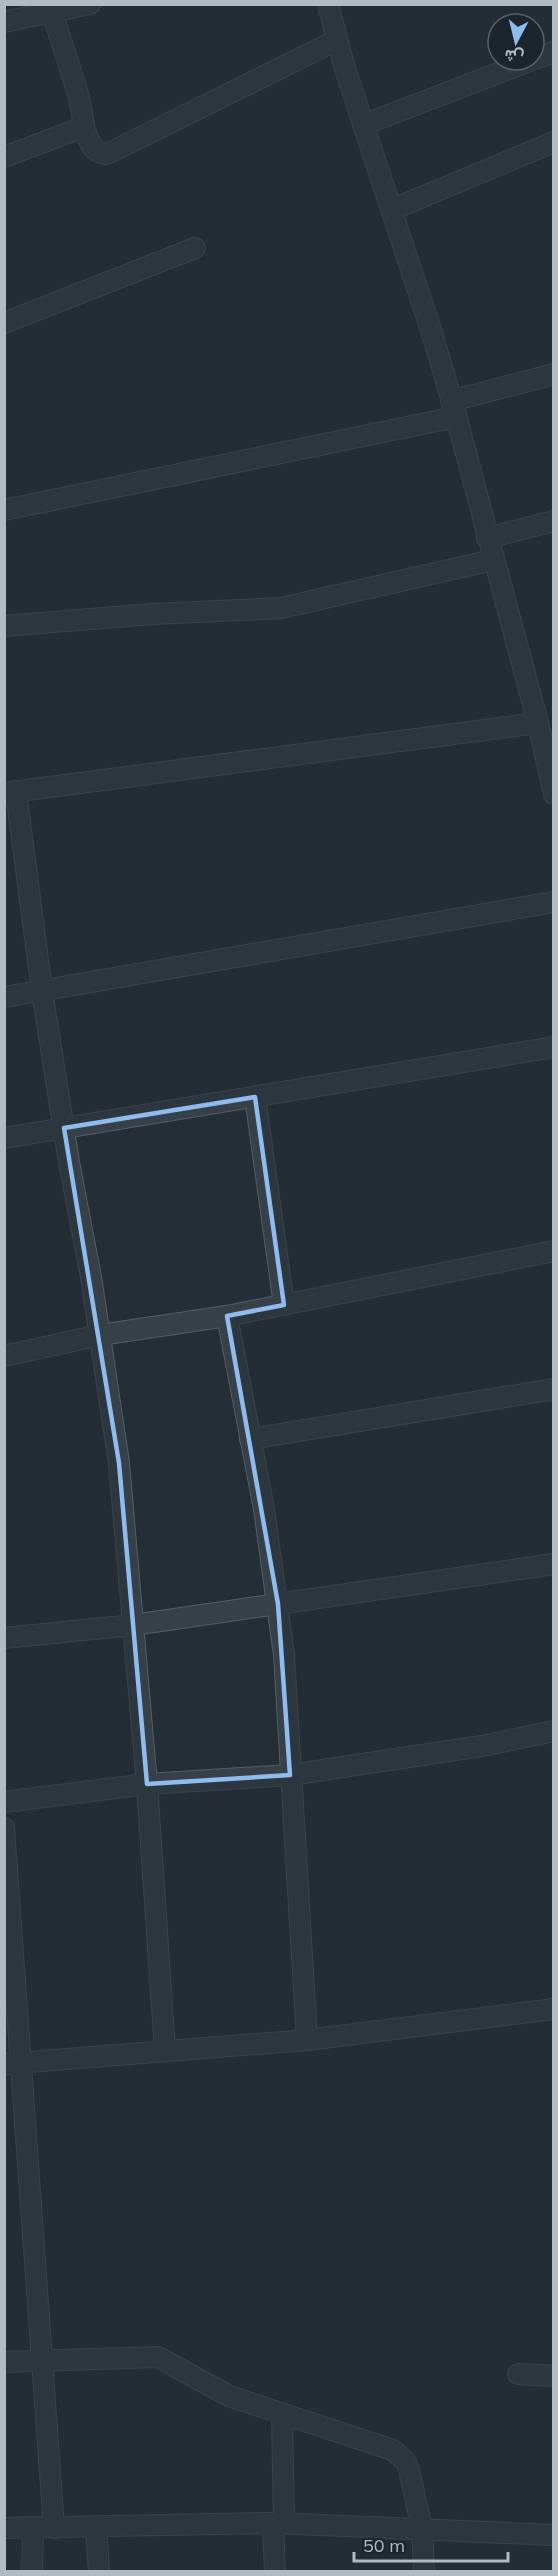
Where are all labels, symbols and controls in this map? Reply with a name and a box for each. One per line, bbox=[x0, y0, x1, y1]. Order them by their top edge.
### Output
north arrow bbox=[486, 12, 546, 72]
text: ش bbox=[503, 46, 525, 68]
scale bar bbox=[354, 2525, 508, 2563]
text: 50 m bbox=[363, 2534, 405, 2557]

